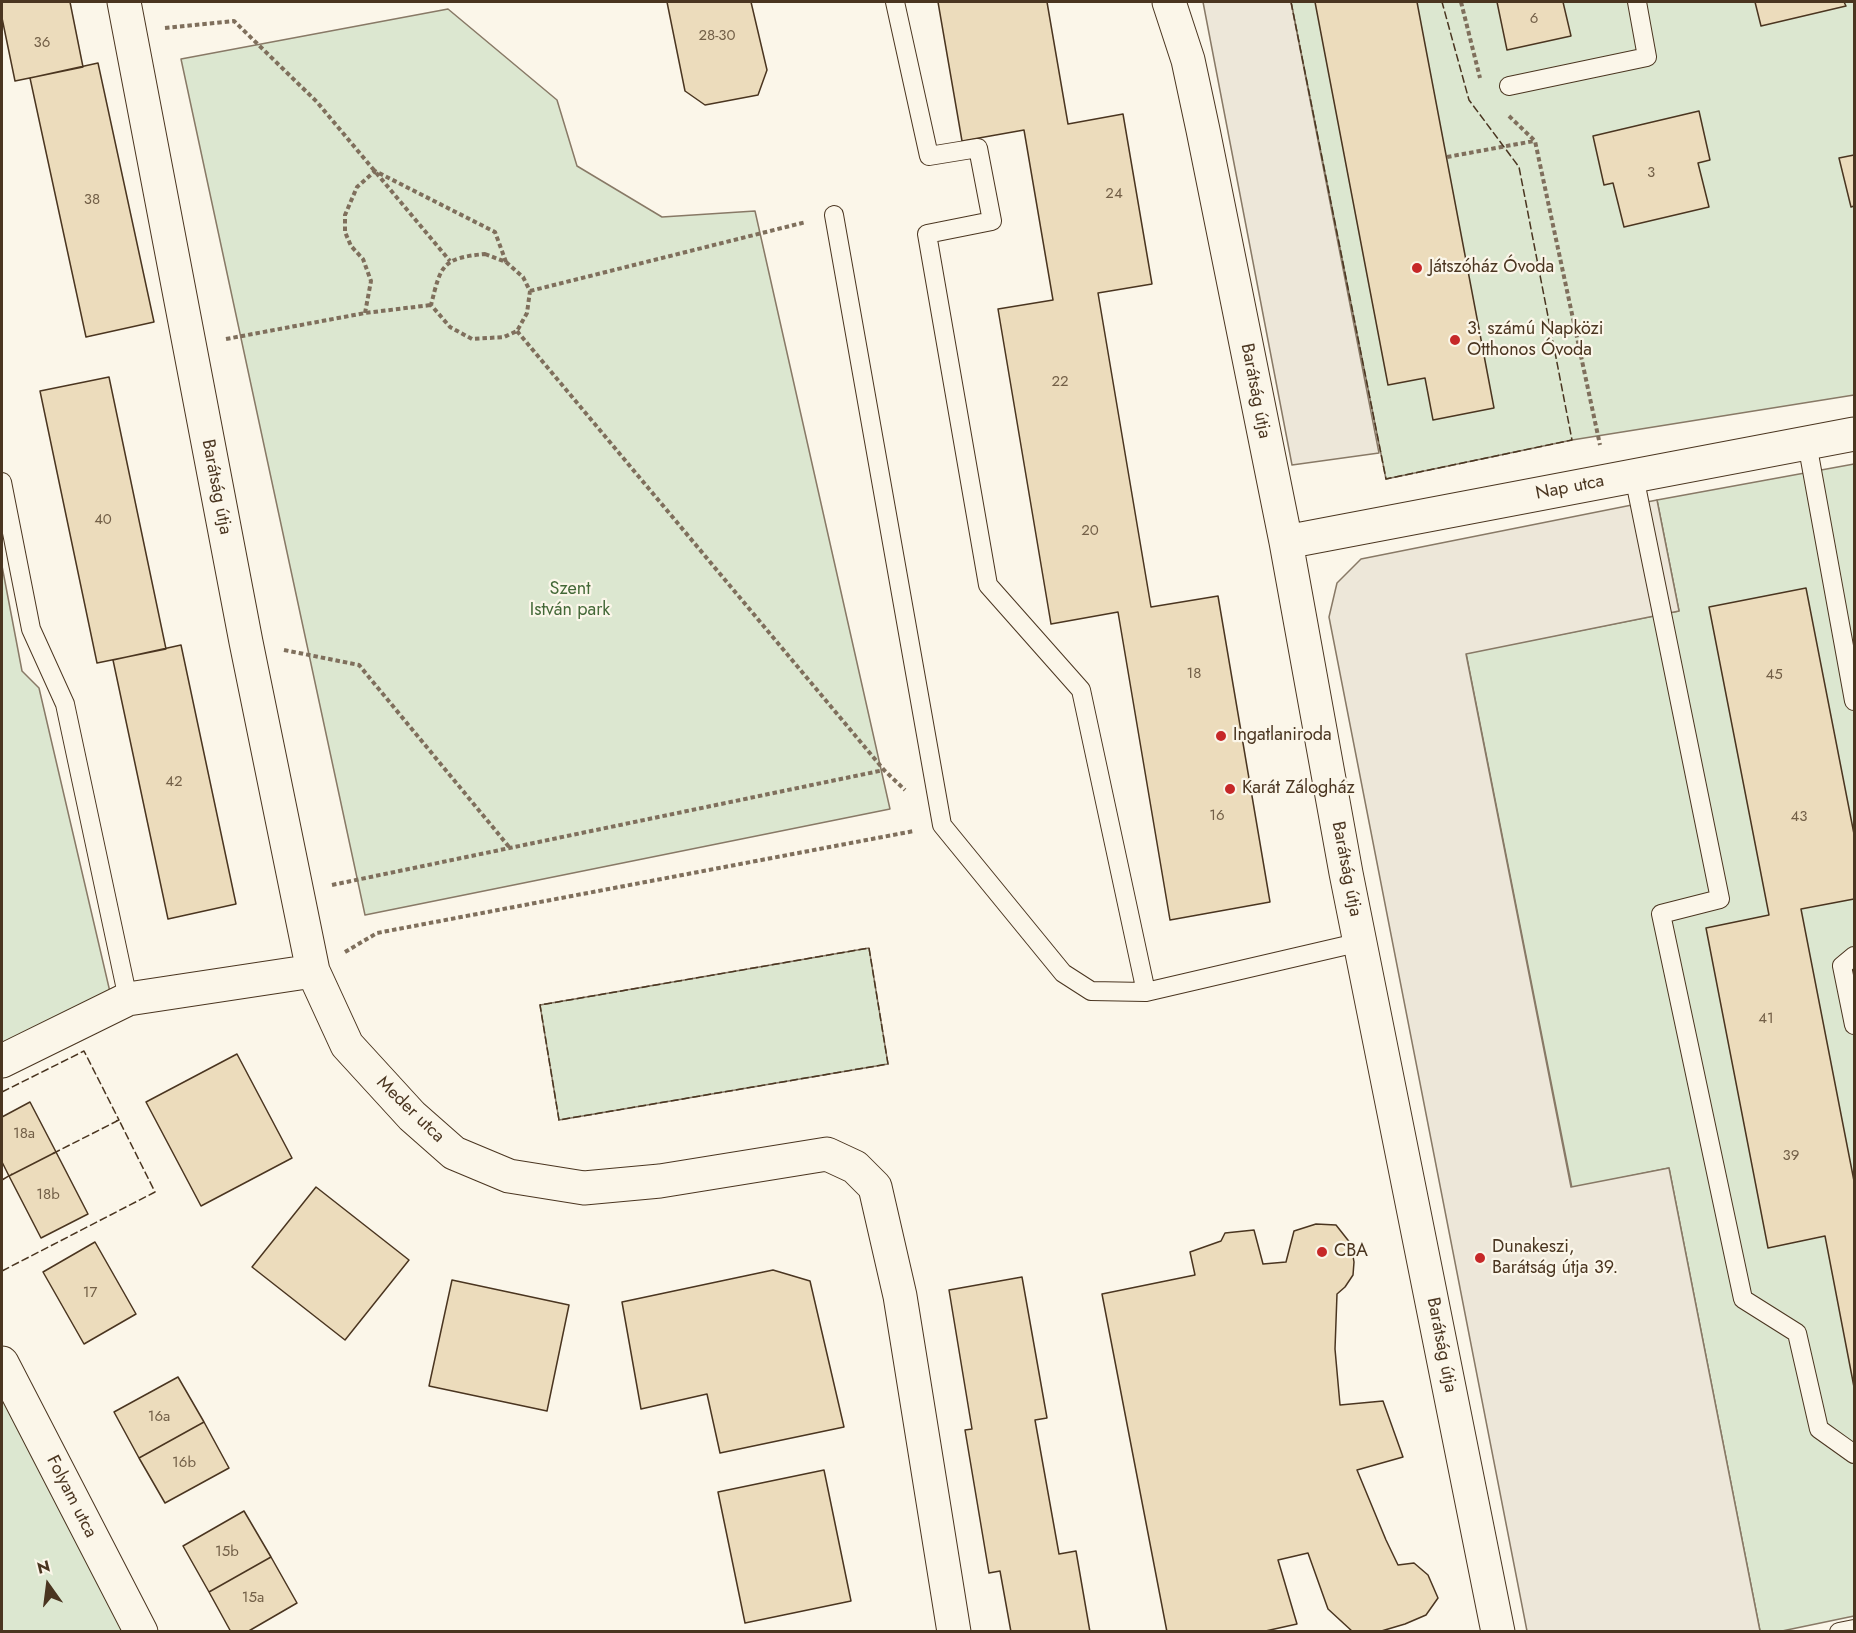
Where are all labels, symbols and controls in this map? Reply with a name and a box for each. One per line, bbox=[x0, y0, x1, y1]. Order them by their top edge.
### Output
house number: 6 bbox=[1530, 10, 1538, 28]
house number: 28-30 bbox=[698, 27, 736, 45]
house number: 36 bbox=[34, 34, 50, 52]
house number: 3 bbox=[1647, 164, 1655, 182]
house number: 24 bbox=[1105, 185, 1123, 203]
house number: 38 bbox=[84, 191, 100, 209]
place label: Játszóház Óvoda bbox=[1429, 257, 1554, 279]
marker: Játszóház Óvoda bbox=[1410, 261, 1424, 275]
place label: 3. számú Napközi Otthonos Óvoda bbox=[1467, 319, 1604, 362]
marker: 3. számú Napközi Otthonos Óvoda bbox=[1448, 333, 1462, 347]
street label: Barátság útja bbox=[1235, 342, 1275, 440]
house number: 22 bbox=[1051, 373, 1069, 391]
street label: Barátság útja bbox=[196, 438, 236, 536]
street label: Nap utca bbox=[1534, 471, 1606, 505]
house number: 40 bbox=[94, 511, 112, 529]
house number: 20 bbox=[1081, 522, 1099, 540]
park label: Szent István park bbox=[530, 579, 610, 622]
house number: 18 bbox=[1187, 665, 1201, 683]
house number: 45 bbox=[1765, 666, 1783, 684]
place label: Ingatlaniroda bbox=[1233, 725, 1332, 747]
marker: Ingatlaniroda bbox=[1214, 729, 1228, 743]
house number: 42 bbox=[165, 773, 183, 791]
place label: Karát Zálogház bbox=[1242, 778, 1355, 800]
marker: Karát Zálogház bbox=[1223, 782, 1237, 796]
house number: 16 bbox=[1209, 807, 1225, 825]
house number: 43 bbox=[1791, 808, 1807, 826]
street label: Barátság útja bbox=[1326, 820, 1366, 918]
house number: 41 bbox=[1758, 1010, 1774, 1028]
street label: Meder utca bbox=[372, 1072, 448, 1148]
house number: 18a bbox=[13, 1125, 35, 1143]
house number: 39 bbox=[1783, 1147, 1799, 1165]
house number: 18b bbox=[36, 1186, 60, 1204]
place label: Dunakeszi, Barátság útja 39. bbox=[1492, 1237, 1618, 1280]
place label: CBA bbox=[1334, 1241, 1368, 1263]
marker: CBA bbox=[1315, 1245, 1329, 1259]
marker: Dunakeszi, Barátság útja 39. bbox=[1473, 1251, 1487, 1265]
house number: 17 bbox=[83, 1284, 97, 1302]
street label: Barátság útja bbox=[1421, 1296, 1461, 1394]
house number: 16a bbox=[148, 1408, 170, 1426]
street label: Folyam utca bbox=[41, 1452, 101, 1542]
house number: 16b bbox=[172, 1454, 196, 1472]
house number: 15b bbox=[215, 1543, 239, 1561]
text: N bbox=[35, 1554, 52, 1580]
north arrow bbox=[18, 1555, 78, 1615]
house number: 15a bbox=[242, 1589, 264, 1607]

